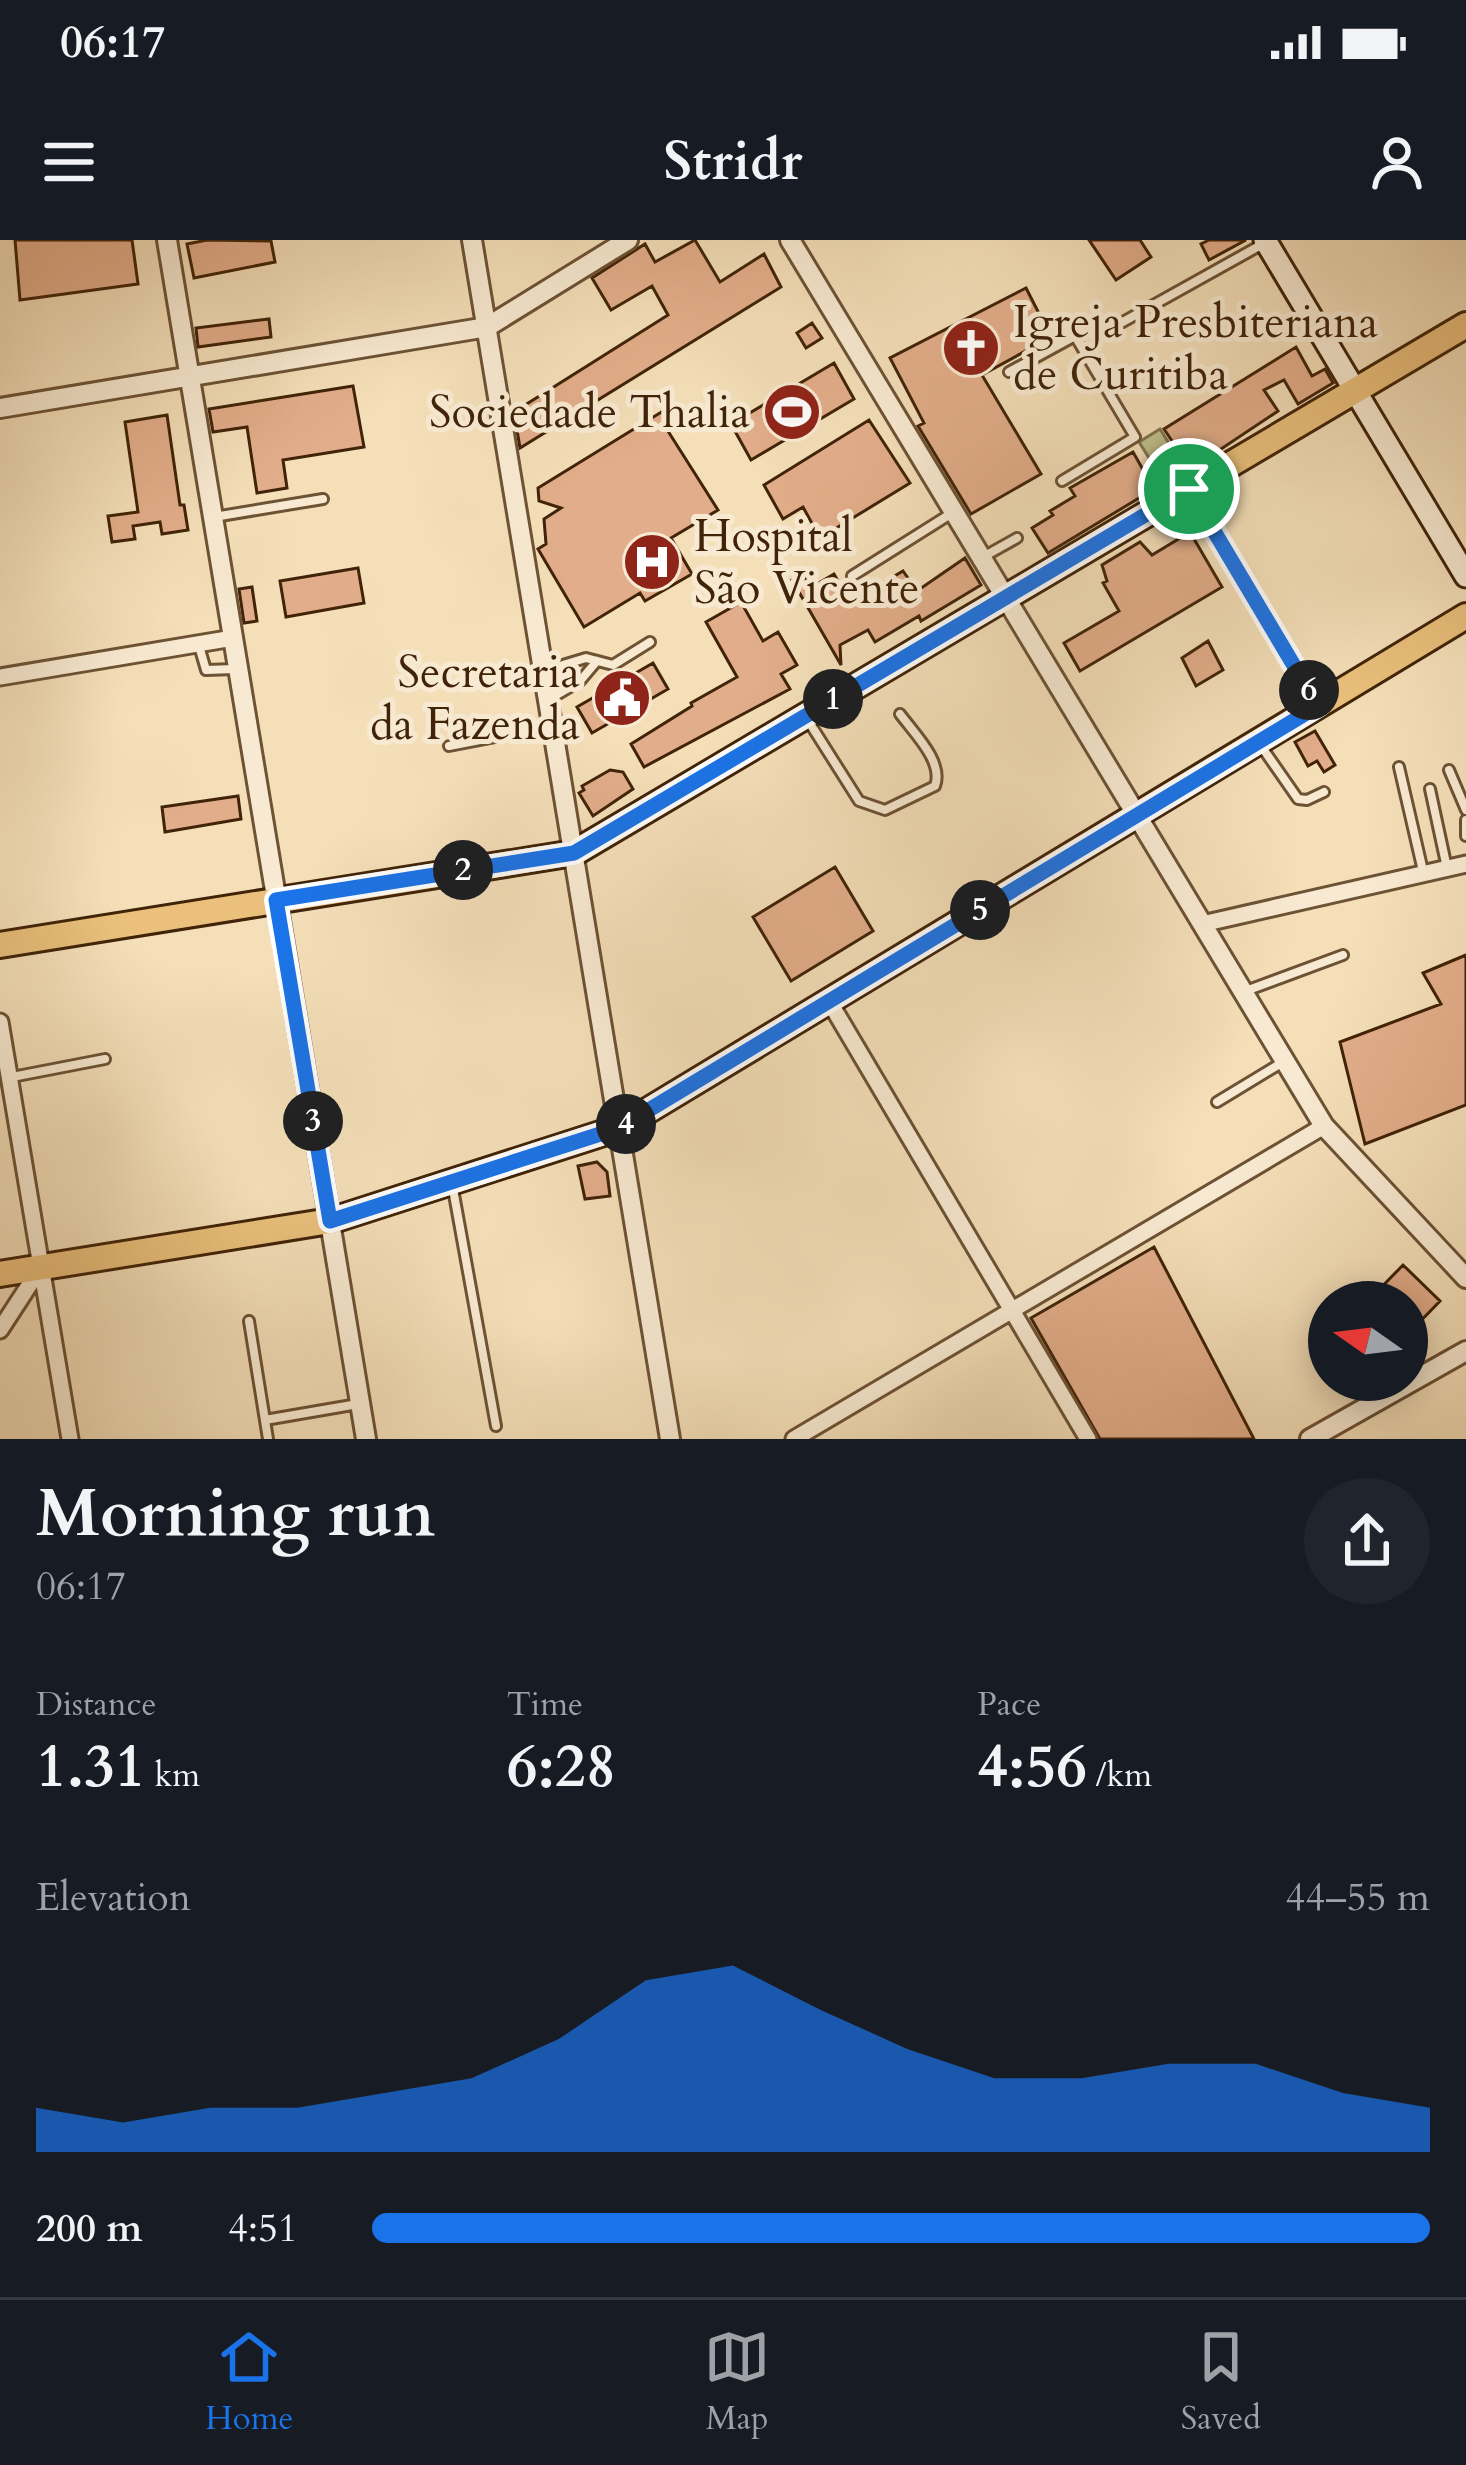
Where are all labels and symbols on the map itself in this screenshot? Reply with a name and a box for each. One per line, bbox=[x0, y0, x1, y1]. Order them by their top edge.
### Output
place label: Igreja Presbiteriana de Curitiba bbox=[1013, 292, 1378, 405]
church icon: Igreja Presbiteriana de Curitiba bbox=[940, 317, 1002, 379]
sports icon: Sociedade Thalia bbox=[761, 381, 823, 443]
place label: Sociedade Thalia bbox=[429, 382, 750, 443]
pin bbox=[1138, 438, 1240, 540]
place label: Hospital São Vicente bbox=[694, 506, 919, 619]
hospital icon: Hospital São Vicente bbox=[621, 531, 683, 593]
place label: Secretaria da Fazenda bbox=[370, 642, 580, 755]
pin: 6 bbox=[1279, 660, 1339, 720]
public building icon: Secretaria da Fazenda bbox=[591, 667, 653, 729]
pin: 1 bbox=[803, 669, 863, 729]
pin: 2 bbox=[433, 840, 493, 900]
pin: 5 bbox=[950, 880, 1010, 940]
pin: 3 bbox=[283, 1091, 343, 1151]
pin: 4 bbox=[596, 1094, 656, 1154]
north arrow bbox=[1308, 1281, 1428, 1401]

